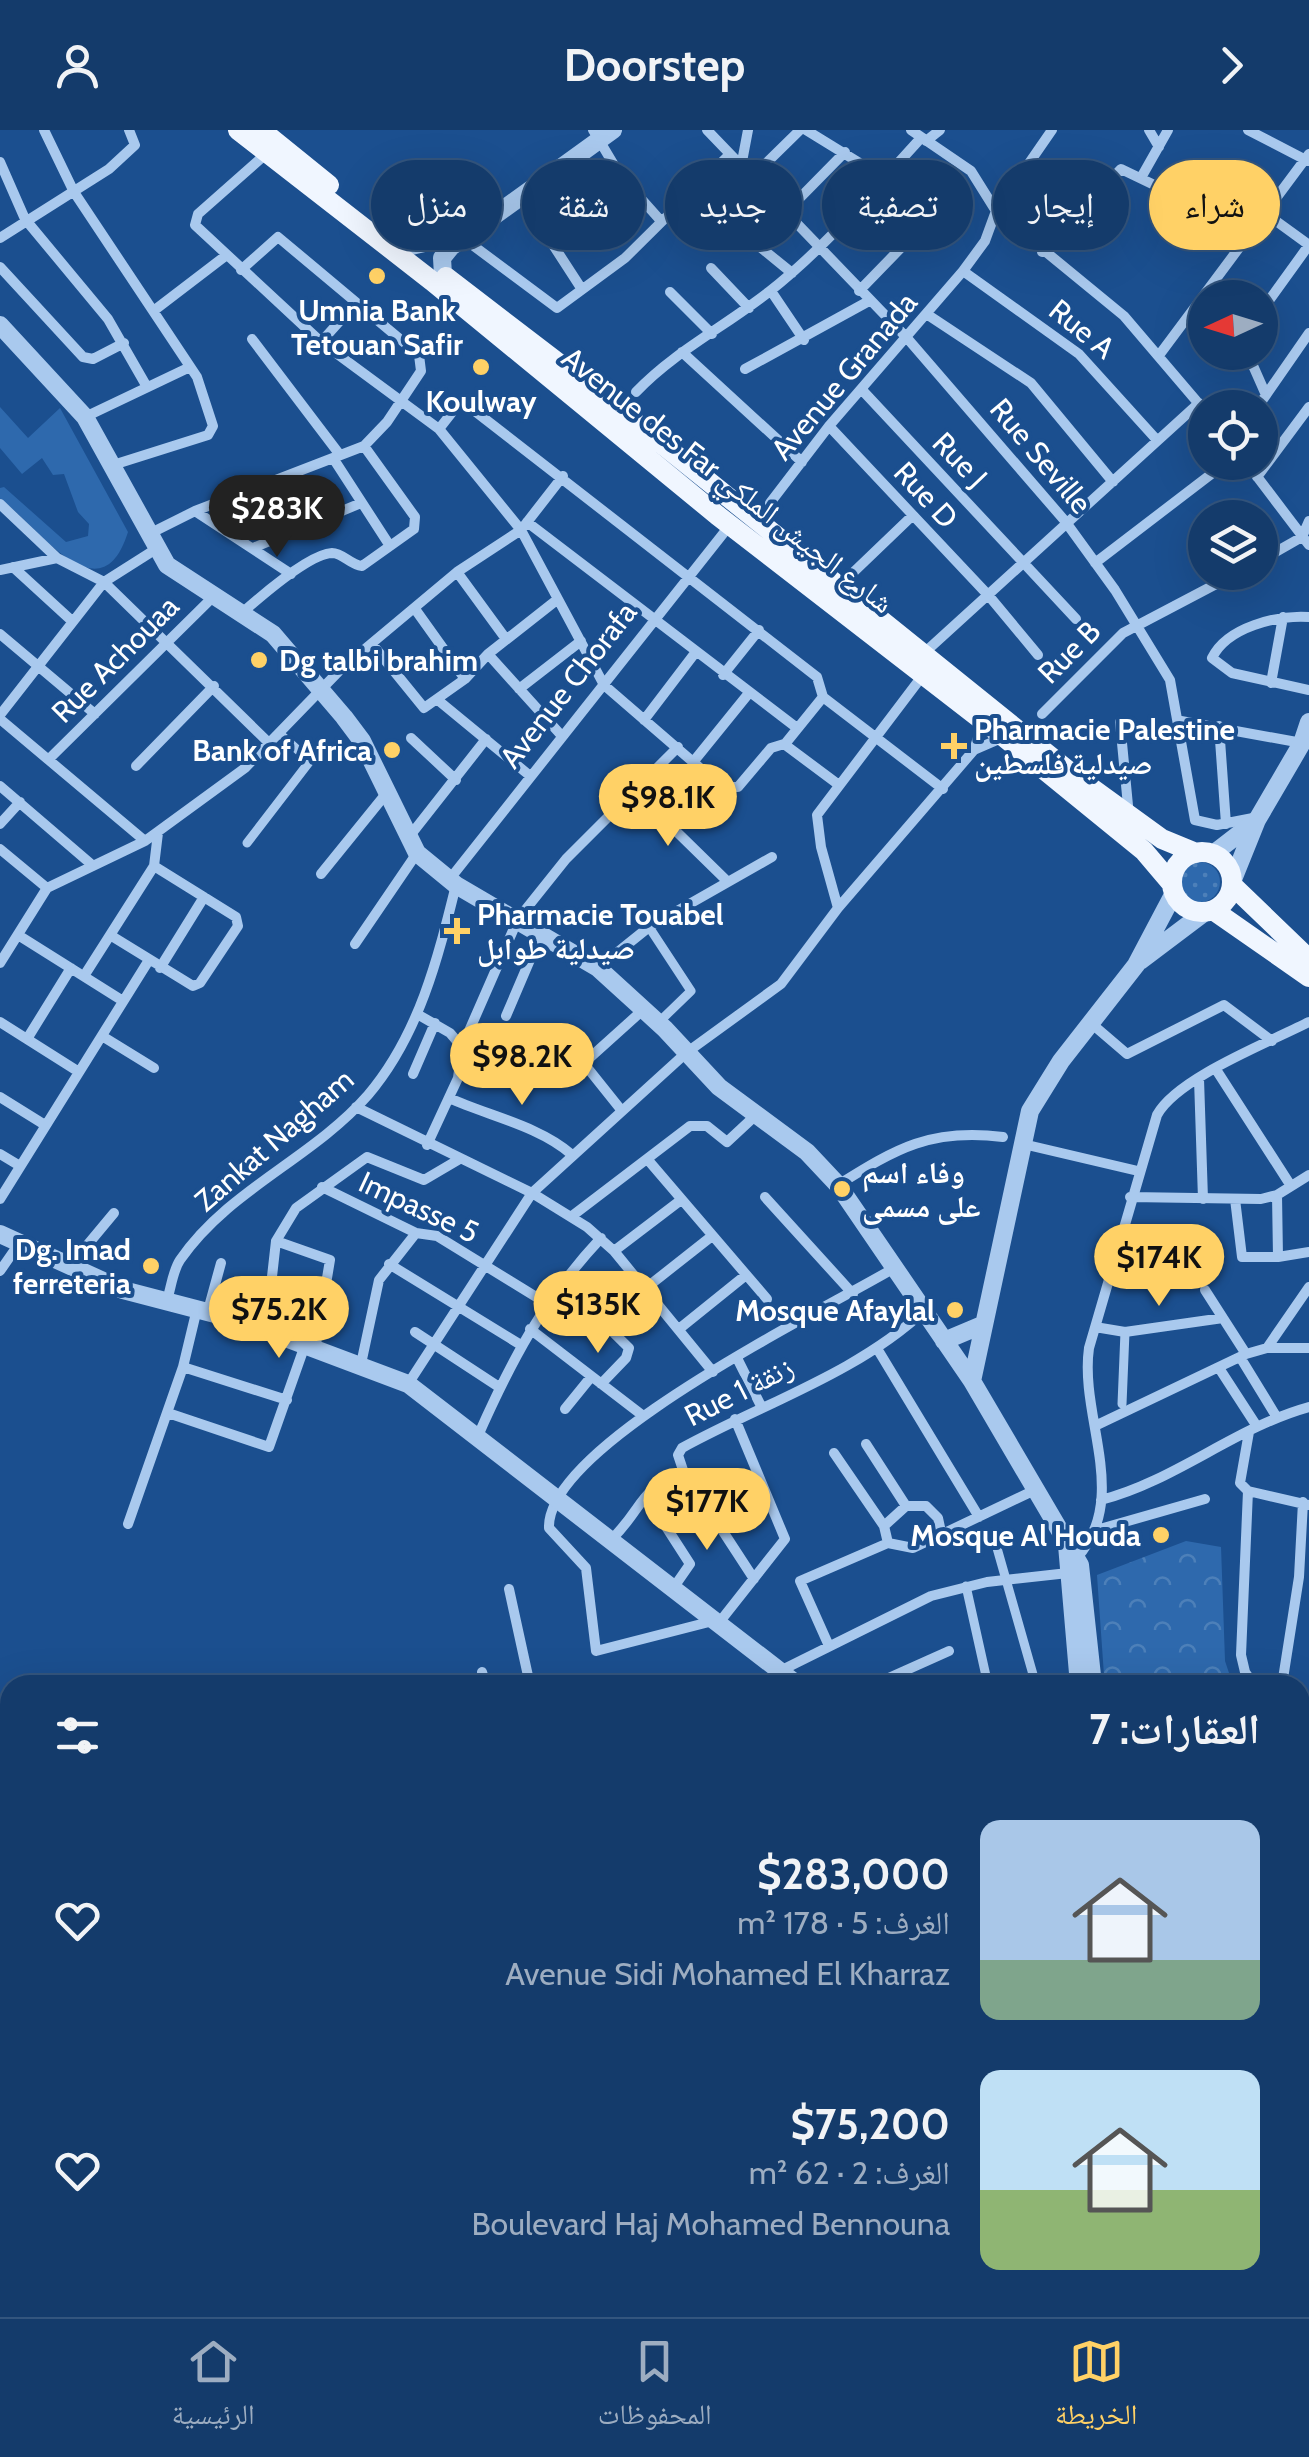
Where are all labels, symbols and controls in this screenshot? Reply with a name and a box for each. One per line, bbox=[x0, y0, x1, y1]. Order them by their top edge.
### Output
icon: person bbox=[50, 38, 105, 93]
text: Doorstep bbox=[564, 38, 745, 92]
icon: forward bbox=[1204, 38, 1259, 93]
chip: منزل bbox=[371, 160, 502, 250]
chip: شقة bbox=[522, 160, 645, 250]
chip: جديد bbox=[665, 160, 802, 250]
chip: تصفية bbox=[822, 160, 973, 250]
chip: إيجار bbox=[993, 160, 1129, 250]
chip: شراء bbox=[1149, 160, 1280, 250]
marker: Umnia Bank Tetouan Safir bbox=[366, 265, 388, 287]
north arrow bbox=[1188, 280, 1278, 370]
map controls bbox=[1188, 280, 1278, 590]
street label: Avenue Granada bbox=[763, 284, 925, 467]
street label: Rue A bbox=[1042, 291, 1123, 367]
place label: Umnia Bank Tetouan Safir bbox=[291, 292, 463, 363]
street label: Avenue des Far شارع الجيش الملكي bbox=[551, 339, 901, 625]
marker: Koulway bbox=[470, 356, 492, 378]
place label: Koulway bbox=[425, 383, 538, 420]
button: locate bbox=[1188, 390, 1278, 480]
street label: Rue Seville bbox=[982, 391, 1100, 521]
street label: Rue J bbox=[925, 424, 995, 496]
street label: Rue D bbox=[886, 454, 966, 536]
pin: $283K bbox=[207, 475, 347, 560]
text: $283K bbox=[231, 488, 323, 527]
button: layers bbox=[1188, 500, 1278, 590]
street label: Rue Achouaa bbox=[44, 587, 187, 730]
street label: Avenue Chorafa bbox=[492, 594, 645, 776]
street label: Rue B bbox=[1030, 613, 1108, 691]
place label: Dg talbi brahim bbox=[279, 642, 478, 679]
marker: Dg talbi brahim bbox=[248, 649, 270, 671]
place label: Pharmacie Palestine صيدلية فلسطين bbox=[974, 711, 1235, 782]
place label: Bank of Africa bbox=[192, 732, 372, 769]
marker: Pharmacie Palestine صيدلية فلسطين bbox=[943, 735, 965, 757]
marker: Bank of Africa bbox=[381, 739, 403, 761]
pin: $98.1K bbox=[587, 764, 749, 849]
text: $98.1K bbox=[621, 777, 715, 816]
place label: Pharmacie Touabel صيدلية طوابل bbox=[477, 896, 724, 967]
marker: Pharmacie Touabel صيدلية طوابل bbox=[446, 920, 468, 942]
pin: $98.2K bbox=[441, 1023, 603, 1108]
text: $98.2K bbox=[472, 1036, 572, 1075]
street label: Zankat Nagham bbox=[187, 1061, 361, 1219]
place label: وفاء اسم على مسمى bbox=[862, 1154, 981, 1225]
street label: Impasse 5 bbox=[353, 1163, 485, 1251]
marker: وفاء اسم على مسمى bbox=[831, 1178, 853, 1200]
pin: $174K bbox=[1089, 1224, 1229, 1309]
place label: Dg. Imad ferreteria bbox=[13, 1231, 131, 1302]
text: $174K bbox=[1116, 1237, 1202, 1276]
marker: Dg. Imad ferreteria bbox=[140, 1255, 162, 1277]
pin: $135K bbox=[528, 1271, 668, 1356]
pin: $75.2K bbox=[198, 1276, 360, 1361]
text: $135K bbox=[556, 1284, 640, 1323]
text: $75.2K bbox=[231, 1289, 327, 1328]
place label: Mosque Afaylal bbox=[735, 1292, 935, 1329]
marker: Mosque Afaylal bbox=[944, 1299, 966, 1321]
street label: Rue 1 زنقة bbox=[678, 1348, 800, 1434]
pin: $177K bbox=[637, 1468, 777, 1553]
text: $177K bbox=[665, 1481, 749, 1520]
place label: Mosque Al Houda bbox=[910, 1517, 1141, 1554]
marker: Mosque Al Houda bbox=[1150, 1524, 1172, 1546]
text: العقارات: 7 bbox=[1089, 1703, 1260, 1755]
icon: filters bbox=[50, 1708, 105, 1763]
text: $283,000 bbox=[757, 1848, 950, 1900]
icon: home bbox=[1060, 1860, 1180, 1980]
icon: heart bbox=[50, 1893, 105, 1948]
text: الغرف: 5 · 178 m² bbox=[737, 1903, 950, 1942]
text: Avenue Sidi Mohamed El Kharraz bbox=[505, 1954, 950, 1993]
text: $75,200 bbox=[790, 2098, 950, 2150]
icon: home bbox=[1060, 2110, 1180, 2230]
icon: heart bbox=[50, 2143, 105, 2198]
text: الغرف: 2 · 62 m² bbox=[749, 2153, 950, 2192]
text: Boulevard Haj Mohamed Bennouna bbox=[472, 2204, 950, 2243]
tab: الرئيسية bbox=[172, 2334, 255, 2442]
tab: المحفوظات bbox=[598, 2334, 712, 2442]
tab: الخريطة bbox=[1055, 2334, 1137, 2442]

